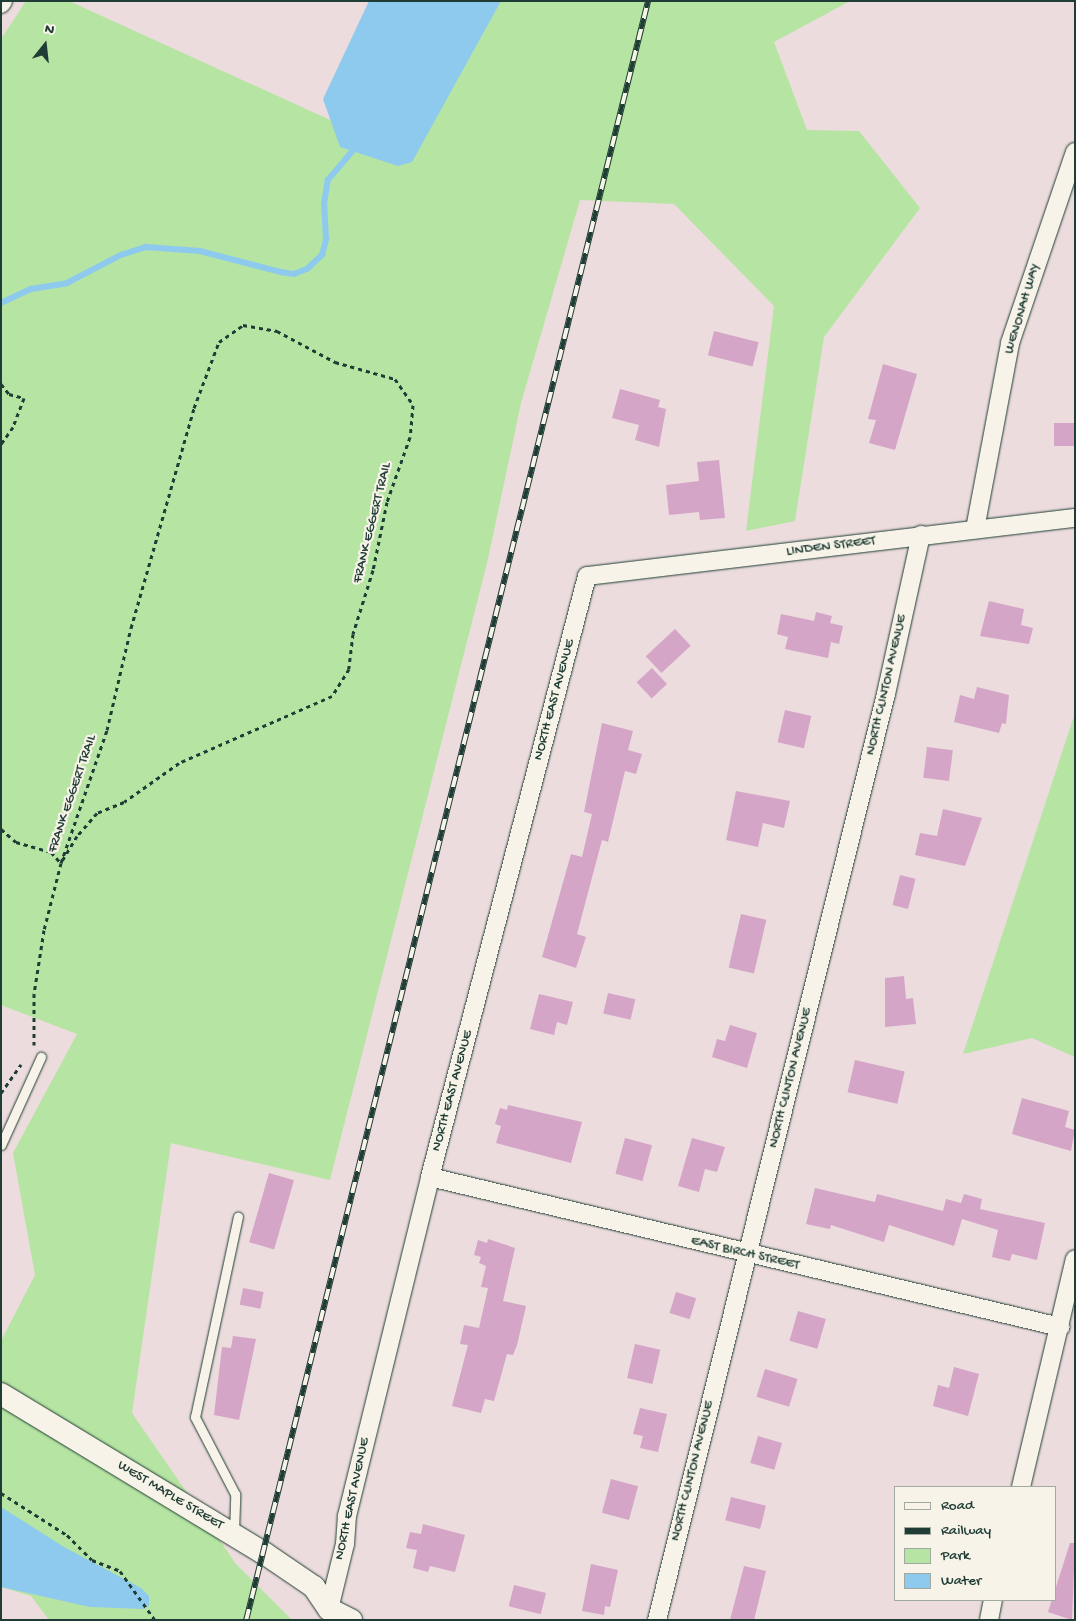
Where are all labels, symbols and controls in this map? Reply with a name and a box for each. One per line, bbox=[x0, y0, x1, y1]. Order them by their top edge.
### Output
north arrow bbox=[20, 20, 70, 70]
text: N bbox=[43, 21, 56, 40]
street label: WENONAH WAY bbox=[1001, 262, 1045, 356]
street label: FRANK EGGERT TRAIL bbox=[350, 461, 396, 585]
street label: LINDEN STREET bbox=[785, 533, 877, 561]
street label: NORTH CLINTON AVENUE bbox=[863, 613, 911, 757]
street label: NORTH EAST AVENUE bbox=[531, 638, 579, 762]
street label: FRANK EGGERT TRAIL bbox=[45, 733, 101, 855]
street label: NORTH CLINTON AVENUE bbox=[765, 1006, 817, 1150]
street label: NORTH EAST AVENUE bbox=[429, 1029, 477, 1153]
street label: EAST BIRCH STREET bbox=[689, 1233, 801, 1275]
street label: NORTH CLINTON AVENUE bbox=[667, 1399, 719, 1543]
street label: NORTH EAST AVENUE bbox=[332, 1436, 374, 1562]
street label: WEST MAPLE STREET bbox=[114, 1458, 226, 1534]
legend bbox=[894, 1486, 1056, 1601]
text: Road bbox=[941, 1497, 974, 1515]
text: Railway bbox=[941, 1522, 991, 1540]
text: Park bbox=[941, 1547, 970, 1565]
text: Water bbox=[941, 1572, 981, 1590]

